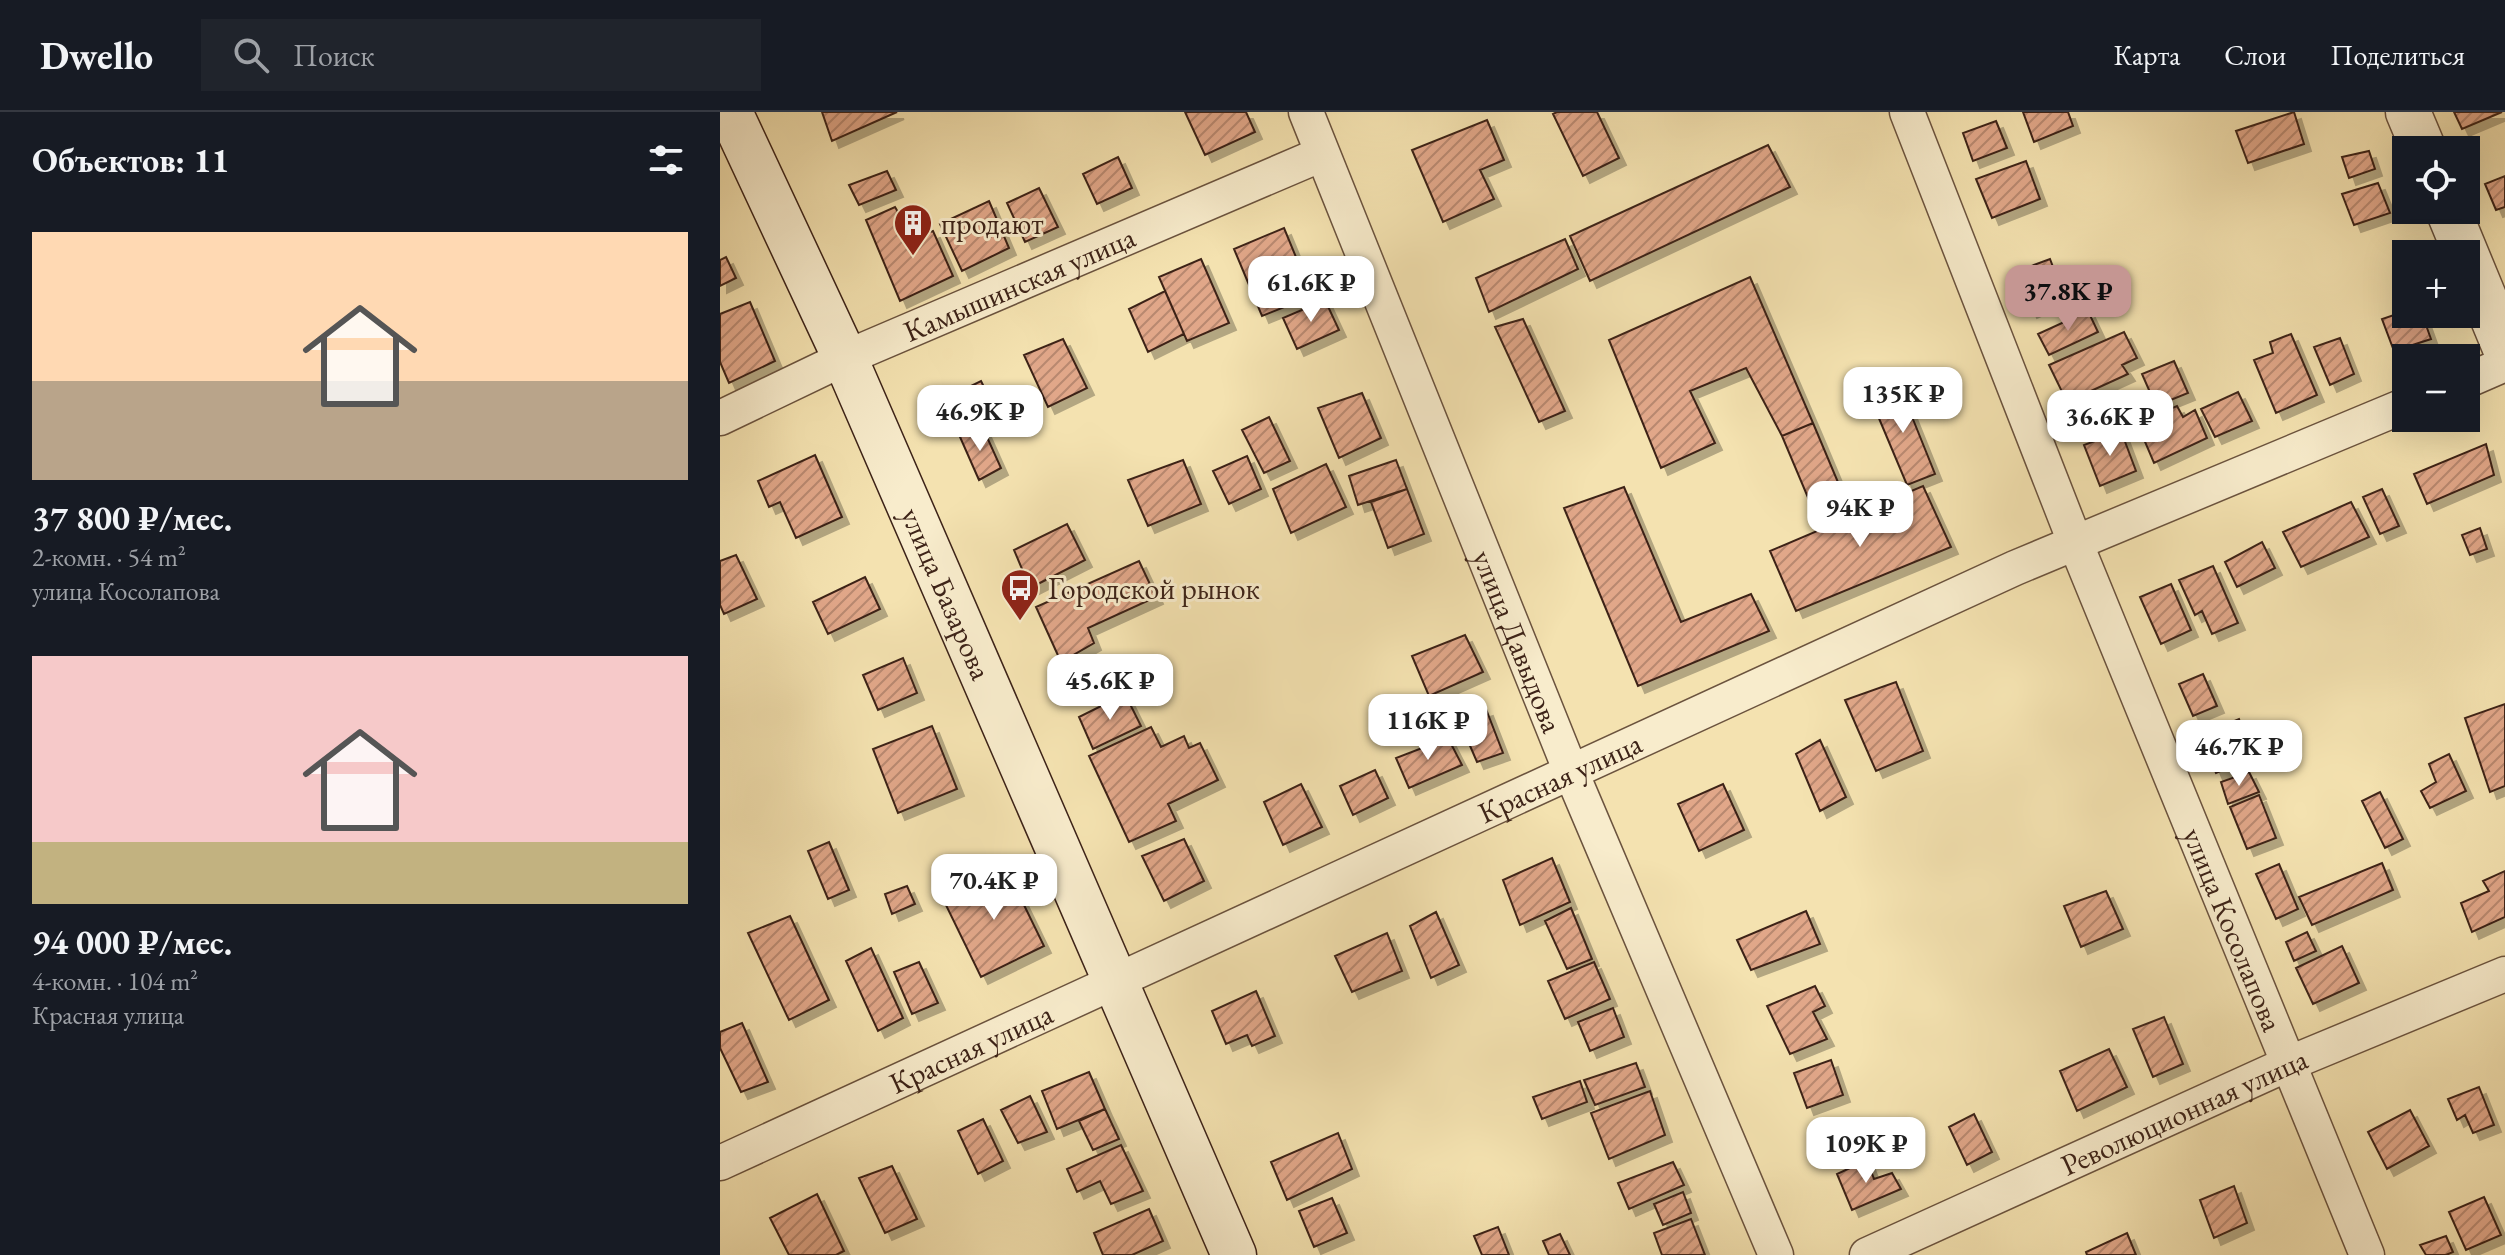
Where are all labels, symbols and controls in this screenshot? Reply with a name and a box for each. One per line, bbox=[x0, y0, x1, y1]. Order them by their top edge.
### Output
search box bbox=[201, 19, 761, 91]
text: Dwello bbox=[40, 31, 153, 80]
icon: search bbox=[229, 33, 273, 77]
text: Поиск bbox=[293, 36, 375, 75]
text: Карта bbox=[2113, 37, 2180, 73]
text: Слои bbox=[2224, 37, 2286, 73]
text: Поделиться bbox=[2330, 37, 2465, 73]
map controls bbox=[2392, 136, 2480, 432]
button: locate bbox=[2392, 136, 2480, 224]
text: Объектов: 11 bbox=[32, 138, 229, 182]
icon: filters bbox=[644, 138, 688, 182]
building icon: продают bbox=[892, 202, 934, 257]
place label: продают bbox=[941, 204, 1043, 243]
street label: Камышинская улица bbox=[897, 217, 1141, 350]
button: + bbox=[2392, 240, 2480, 328]
pin: 61.6K ₽ bbox=[1237, 256, 1385, 324]
text: 61.6K ₽ bbox=[1266, 265, 1356, 299]
pin: 37.8K ₽ bbox=[1994, 265, 2142, 333]
text: 37.8K ₽ bbox=[2023, 274, 2113, 308]
icon: home bbox=[288, 284, 432, 428]
button: − bbox=[2392, 344, 2480, 432]
pin: 135K ₽ bbox=[1838, 367, 1968, 435]
text: 135K ₽ bbox=[1861, 376, 1945, 410]
pin: 46.9K ₽ bbox=[906, 385, 1054, 453]
pin: 36.6K ₽ bbox=[2036, 390, 2184, 458]
text: 46.9K ₽ bbox=[935, 394, 1025, 428]
text: 36.6K ₽ bbox=[2065, 399, 2155, 433]
pin: 94K ₽ bbox=[1804, 481, 1916, 549]
text: 94K ₽ bbox=[1825, 490, 1895, 524]
text: 37 800 ₽/мес. bbox=[32, 496, 232, 540]
street label: улица Базарова bbox=[893, 501, 1002, 685]
text: 2-комн. · 54 m² bbox=[32, 540, 186, 574]
street label: улица Давыдова bbox=[1464, 544, 1573, 738]
bus stop icon: Городской рынок bbox=[999, 567, 1041, 622]
place label: Городской рынок bbox=[1048, 569, 1260, 608]
text: улица Косолапова bbox=[32, 574, 220, 608]
pin: 45.6K ₽ bbox=[1036, 654, 1184, 722]
text: 45.6K ₽ bbox=[1065, 663, 1155, 697]
pin: 116K ₽ bbox=[1363, 694, 1493, 762]
text: 116K ₽ bbox=[1386, 703, 1470, 737]
icon: home bbox=[288, 708, 432, 852]
pin: 46.7K ₽ bbox=[2165, 720, 2313, 788]
street label: Красная улица bbox=[1472, 723, 1648, 832]
text: 46.7K ₽ bbox=[2194, 729, 2284, 763]
street label: улица Косолапова bbox=[2174, 821, 2293, 1037]
pin: 70.4K ₽ bbox=[920, 854, 1068, 922]
text: 70.4K ₽ bbox=[949, 863, 1039, 897]
text: 94 000 ₽/мес. bbox=[32, 920, 232, 964]
text: 4-комн. · 104 m² bbox=[32, 964, 198, 998]
street label: Красная улица bbox=[883, 993, 1059, 1102]
text: Красная улица bbox=[32, 998, 184, 1032]
street label: Революционная улица bbox=[2054, 1039, 2313, 1184]
pin: 109K ₽ bbox=[1801, 1117, 1931, 1185]
text: 109K ₽ bbox=[1824, 1126, 1908, 1160]

